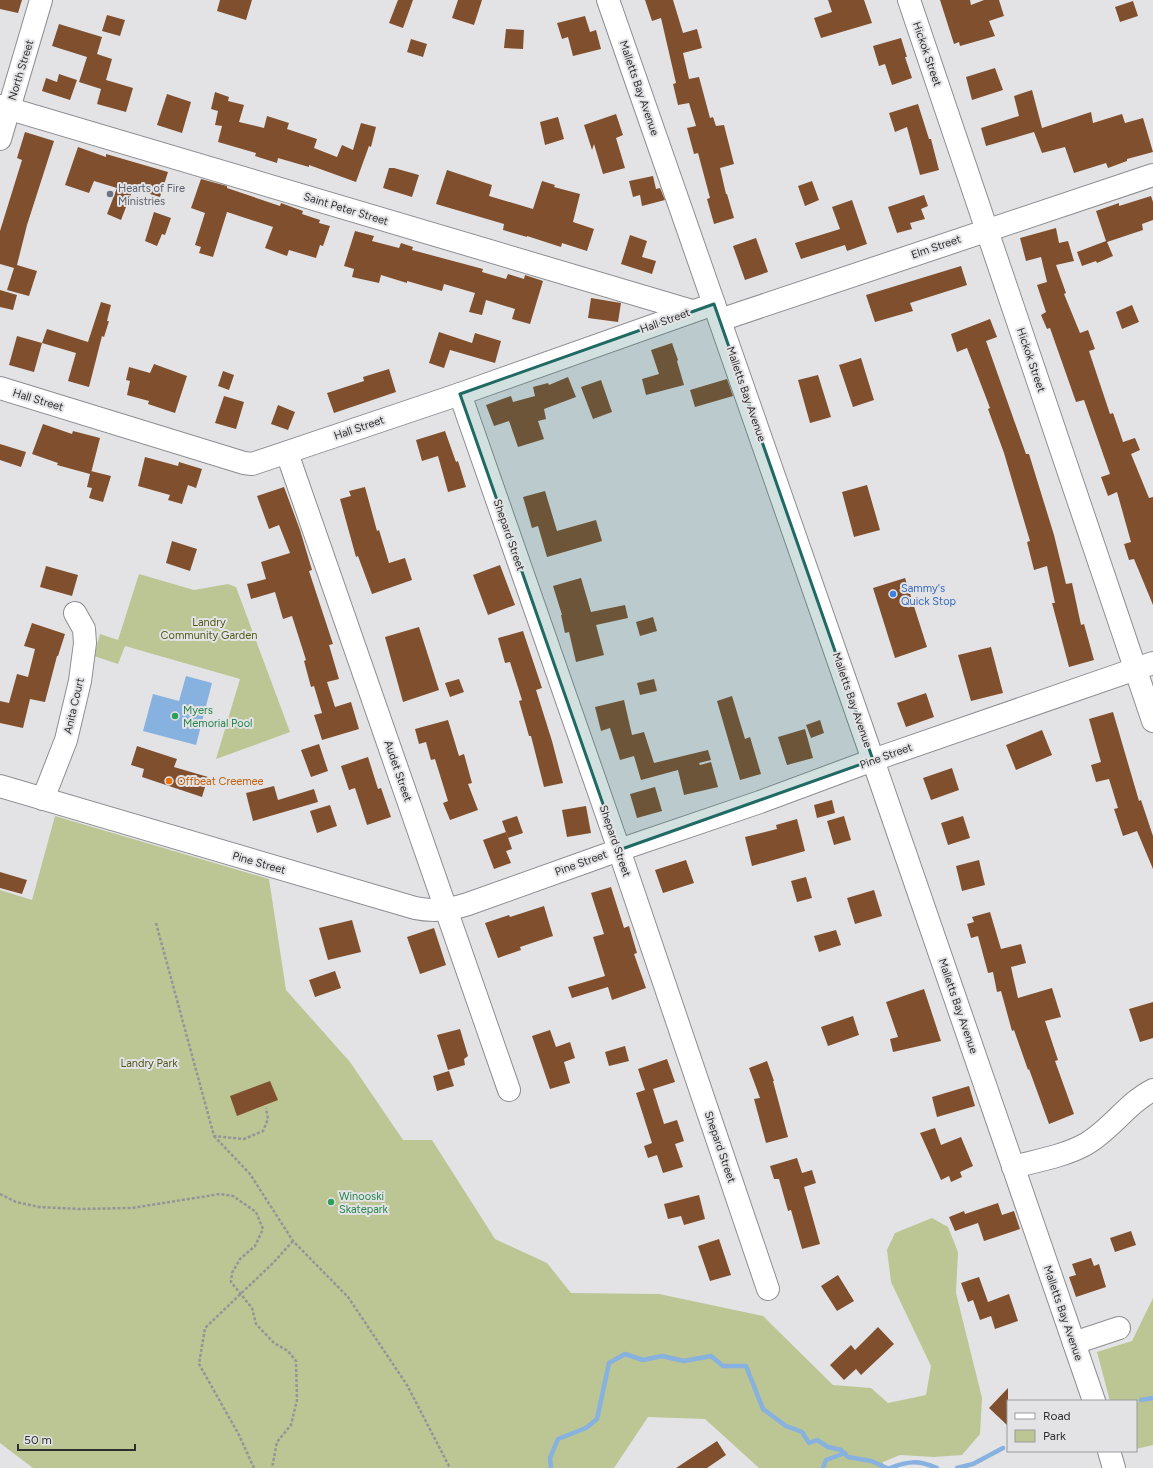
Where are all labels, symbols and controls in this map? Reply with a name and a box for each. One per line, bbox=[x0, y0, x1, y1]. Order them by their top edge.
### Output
street label: Hickok Street bbox=[910, 20, 944, 88]
street label: North Street bbox=[6, 38, 36, 102]
street label: Malletts Bay Avenue bbox=[617, 39, 661, 137]
place label: Hearts of Fire Ministries bbox=[118, 182, 185, 208]
marker: Hearts of Fire Ministries bbox=[105, 189, 115, 199]
street label: Saint Peter Street bbox=[302, 190, 390, 228]
street label: Elm Street bbox=[909, 232, 963, 262]
street label: Hall Street bbox=[638, 306, 692, 336]
street label: Hickok Street bbox=[1014, 326, 1048, 394]
street label: Malletts Bay Avenue bbox=[724, 345, 768, 443]
street label: Hall Street bbox=[11, 386, 65, 414]
street label: Hall Street bbox=[332, 413, 386, 443]
street label: Shepard Street bbox=[491, 498, 527, 572]
place label: Sammy's Quick Stop bbox=[901, 582, 957, 608]
marker: Sammy's Quick Stop bbox=[888, 589, 898, 599]
park label: Landry Community Garden bbox=[161, 616, 257, 642]
street label: Malletts Bay Avenue bbox=[830, 651, 874, 749]
street label: Anita Court bbox=[61, 677, 87, 735]
place label: Myers Memorial Pool bbox=[183, 704, 253, 730]
marker: Myers Memorial Pool bbox=[170, 711, 180, 721]
street label: Audet Street bbox=[381, 739, 415, 803]
street label: Pine Street bbox=[858, 741, 914, 771]
place label: Offbeat Creemee bbox=[177, 775, 264, 788]
marker: Offbeat Creemee bbox=[164, 776, 174, 786]
street label: Shepard Street bbox=[597, 804, 633, 878]
street label: Pine Street bbox=[553, 848, 609, 878]
street label: Pine Street bbox=[231, 849, 287, 877]
street label: Malletts Bay Avenue bbox=[936, 957, 980, 1055]
park label: Landry Park bbox=[120, 1057, 178, 1070]
street label: Shepard Street bbox=[702, 1110, 738, 1184]
place label: Winooski Skatepark bbox=[339, 1190, 389, 1216]
marker: Winooski Skatepark bbox=[326, 1197, 336, 1207]
street label: Malletts Bay Avenue bbox=[1041, 1264, 1085, 1362]
legend bbox=[1007, 1400, 1137, 1452]
text: Road bbox=[1043, 1409, 1071, 1423]
scale bar bbox=[18, 1426, 135, 1452]
text: Park bbox=[1043, 1429, 1066, 1443]
text: 50 m bbox=[24, 1433, 52, 1447]

